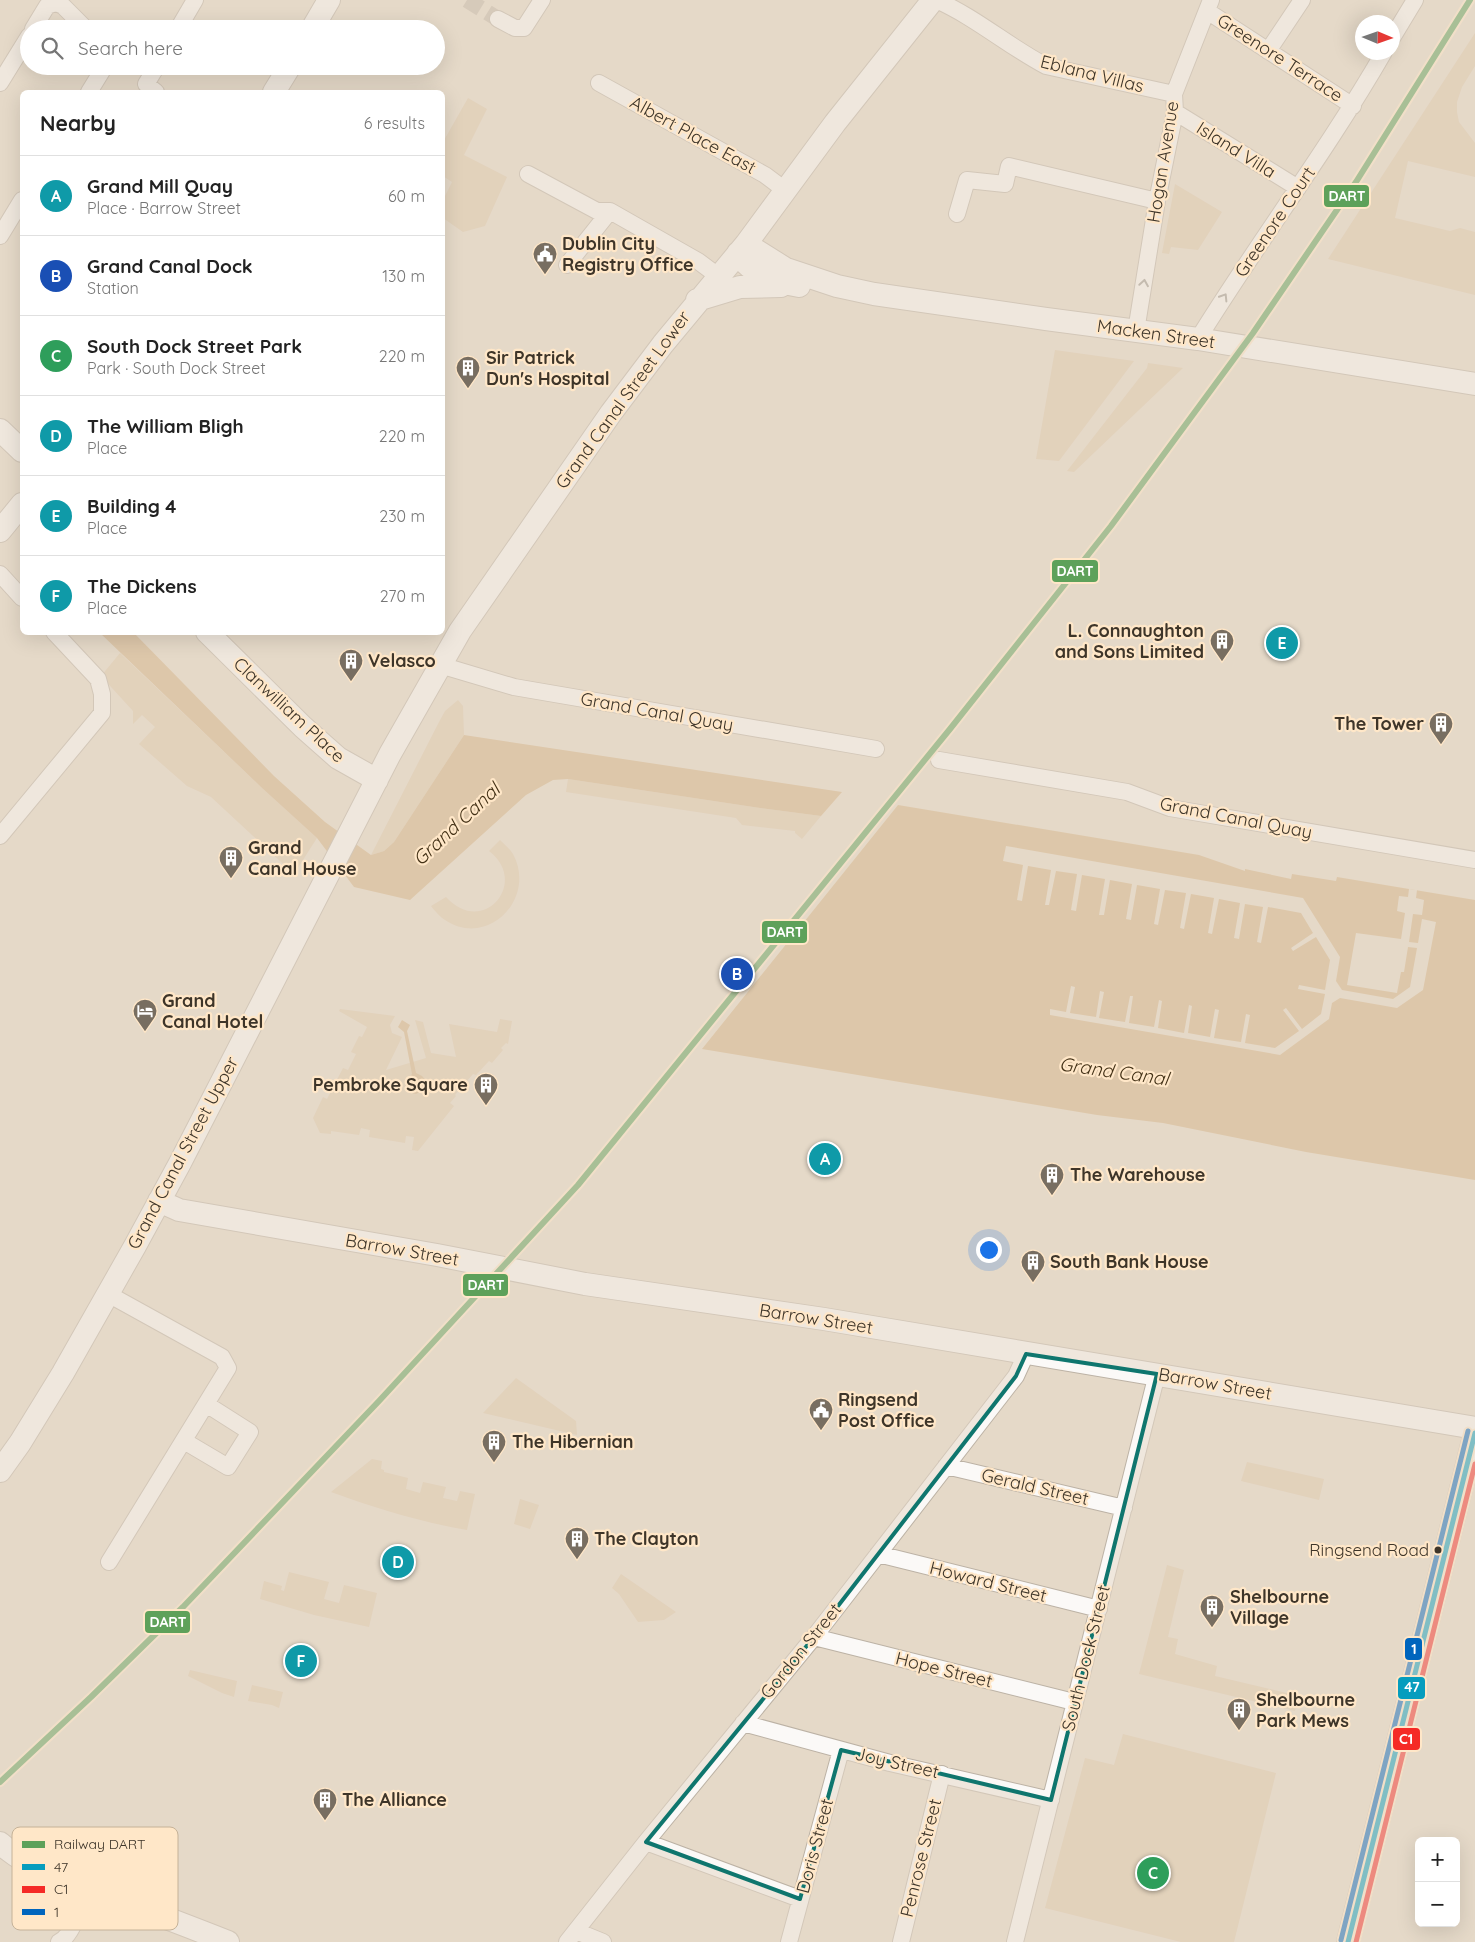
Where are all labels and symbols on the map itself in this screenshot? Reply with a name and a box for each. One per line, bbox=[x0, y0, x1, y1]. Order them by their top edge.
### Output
street label: Greenore Terrace bbox=[1213, 8, 1347, 107]
north arrow bbox=[1355, 15, 1400, 60]
street label: Eblana Villas bbox=[1038, 50, 1146, 97]
street label: Albert Place East bbox=[626, 90, 760, 179]
street label: Hogan Avenue bbox=[1142, 99, 1183, 224]
street label: Island Villa bbox=[1192, 116, 1280, 183]
street label: Greenore Court bbox=[1229, 162, 1320, 281]
line badge: DART bbox=[1323, 184, 1370, 208]
text: DART bbox=[1328, 187, 1366, 205]
place label: Dublin City Registry Office bbox=[562, 232, 694, 276]
public building icon: Dublin City Registry Office bbox=[532, 241, 558, 275]
one-way arrow bbox=[1138, 278, 1148, 287]
one-way arrow bbox=[1218, 294, 1227, 303]
street label: Grand Canal Street Lower bbox=[550, 306, 695, 493]
street label: Macken Street bbox=[1096, 314, 1217, 353]
place label: Sir Patrick Dun's Hospital bbox=[486, 346, 610, 390]
building icon: Sir Patrick Dun's Hospital bbox=[455, 355, 481, 389]
line badge: DART bbox=[1051, 559, 1099, 583]
text: DART bbox=[1056, 562, 1094, 580]
place label: L. Connaughton and Sons Limited bbox=[1055, 619, 1204, 663]
pin: E bbox=[1266, 624, 1298, 662]
building icon: L. Connaughton and Sons Limited bbox=[1209, 628, 1235, 662]
building icon: Velasco bbox=[338, 648, 364, 682]
place label: Velasco bbox=[368, 649, 436, 672]
street label: Clanwilliam Place bbox=[229, 652, 350, 767]
street label: Grand Canal Quay bbox=[579, 687, 735, 736]
building icon: The Tower bbox=[1428, 711, 1454, 745]
place label: The Tower bbox=[1334, 712, 1424, 735]
water label: Grand Canal bbox=[407, 776, 506, 870]
street label: Grand Canal Quay bbox=[1158, 791, 1314, 844]
place label: Grand Canal House bbox=[248, 836, 357, 880]
building icon: Grand Canal House bbox=[218, 845, 244, 879]
line badge: DART bbox=[761, 920, 808, 944]
text: DART bbox=[766, 923, 804, 941]
pin: B bbox=[721, 955, 753, 993]
place label: Grand Canal Hotel bbox=[162, 989, 263, 1033]
hotel icon: Grand Canal Hotel bbox=[132, 998, 158, 1032]
water label: Grand Canal bbox=[1058, 1051, 1173, 1091]
street label: Grand Canal Street Upper bbox=[122, 1052, 243, 1253]
building icon: Pembroke Square bbox=[473, 1072, 499, 1106]
place label: Pembroke Square bbox=[313, 1073, 468, 1096]
pin: A bbox=[809, 1140, 841, 1178]
building icon: The Warehouse bbox=[1039, 1162, 1065, 1196]
place label: The Warehouse bbox=[1070, 1163, 1205, 1186]
street label: Barrow Street bbox=[344, 1228, 461, 1271]
your location bbox=[976, 1237, 1002, 1263]
building icon: South Bank House bbox=[1020, 1249, 1046, 1283]
place label: South Bank House bbox=[1050, 1250, 1209, 1273]
line badge: DART bbox=[462, 1273, 509, 1297]
text: DART bbox=[467, 1276, 505, 1294]
street label: Barrow Street bbox=[758, 1298, 874, 1339]
street label: Barrow Street bbox=[1157, 1362, 1274, 1405]
place label: Ringsend Post Office bbox=[838, 1388, 935, 1432]
public building icon: Ringsend Post Office bbox=[808, 1397, 834, 1431]
building icon: The Hibernian bbox=[481, 1429, 507, 1463]
place label: The Hibernian bbox=[512, 1430, 633, 1453]
street label: Gerald Street bbox=[979, 1463, 1091, 1510]
building icon: The Clayton bbox=[564, 1526, 590, 1560]
place label: The Clayton bbox=[594, 1527, 699, 1550]
place label: Ringsend Road bbox=[1309, 1539, 1429, 1560]
pin: D bbox=[382, 1543, 414, 1581]
marker: Ringsend Road bbox=[1433, 1545, 1443, 1555]
street label: Howard Street bbox=[927, 1556, 1049, 1607]
street label: South Dock Street bbox=[1056, 1583, 1115, 1733]
place label: Shelbourne Village bbox=[1230, 1585, 1329, 1629]
building icon: Shelbourne Village bbox=[1199, 1594, 1225, 1628]
street label: Gordon Street bbox=[755, 1598, 846, 1703]
line badge: DART bbox=[144, 1610, 191, 1634]
text: DART bbox=[149, 1613, 187, 1631]
line badge: 1 bbox=[1404, 1637, 1423, 1661]
text: 1 bbox=[1411, 1640, 1417, 1658]
pin: F bbox=[285, 1642, 317, 1680]
street label: Hope Street bbox=[893, 1646, 995, 1693]
line badge: 47 bbox=[1397, 1676, 1426, 1700]
text: 47 bbox=[1404, 1678, 1420, 1696]
place label: Shelbourne Park Mews bbox=[1256, 1688, 1355, 1732]
building icon: Shelbourne Park Mews bbox=[1226, 1697, 1252, 1731]
line badge: C1 bbox=[1392, 1727, 1421, 1751]
text: C1 bbox=[1399, 1730, 1413, 1748]
street label: Joy Street bbox=[853, 1742, 941, 1783]
building icon: The Alliance bbox=[312, 1787, 338, 1821]
place label: The Alliance bbox=[342, 1788, 447, 1811]
street label: Doris Street bbox=[791, 1796, 838, 1896]
street label: Penrose Street bbox=[895, 1796, 946, 1919]
legend bbox=[12, 1827, 178, 1930]
text: Railway DART bbox=[54, 1835, 145, 1853]
pin: C bbox=[1137, 1854, 1169, 1892]
text: 47 bbox=[54, 1858, 68, 1876]
text: C1 bbox=[54, 1880, 68, 1898]
text: 1 bbox=[54, 1903, 59, 1921]

